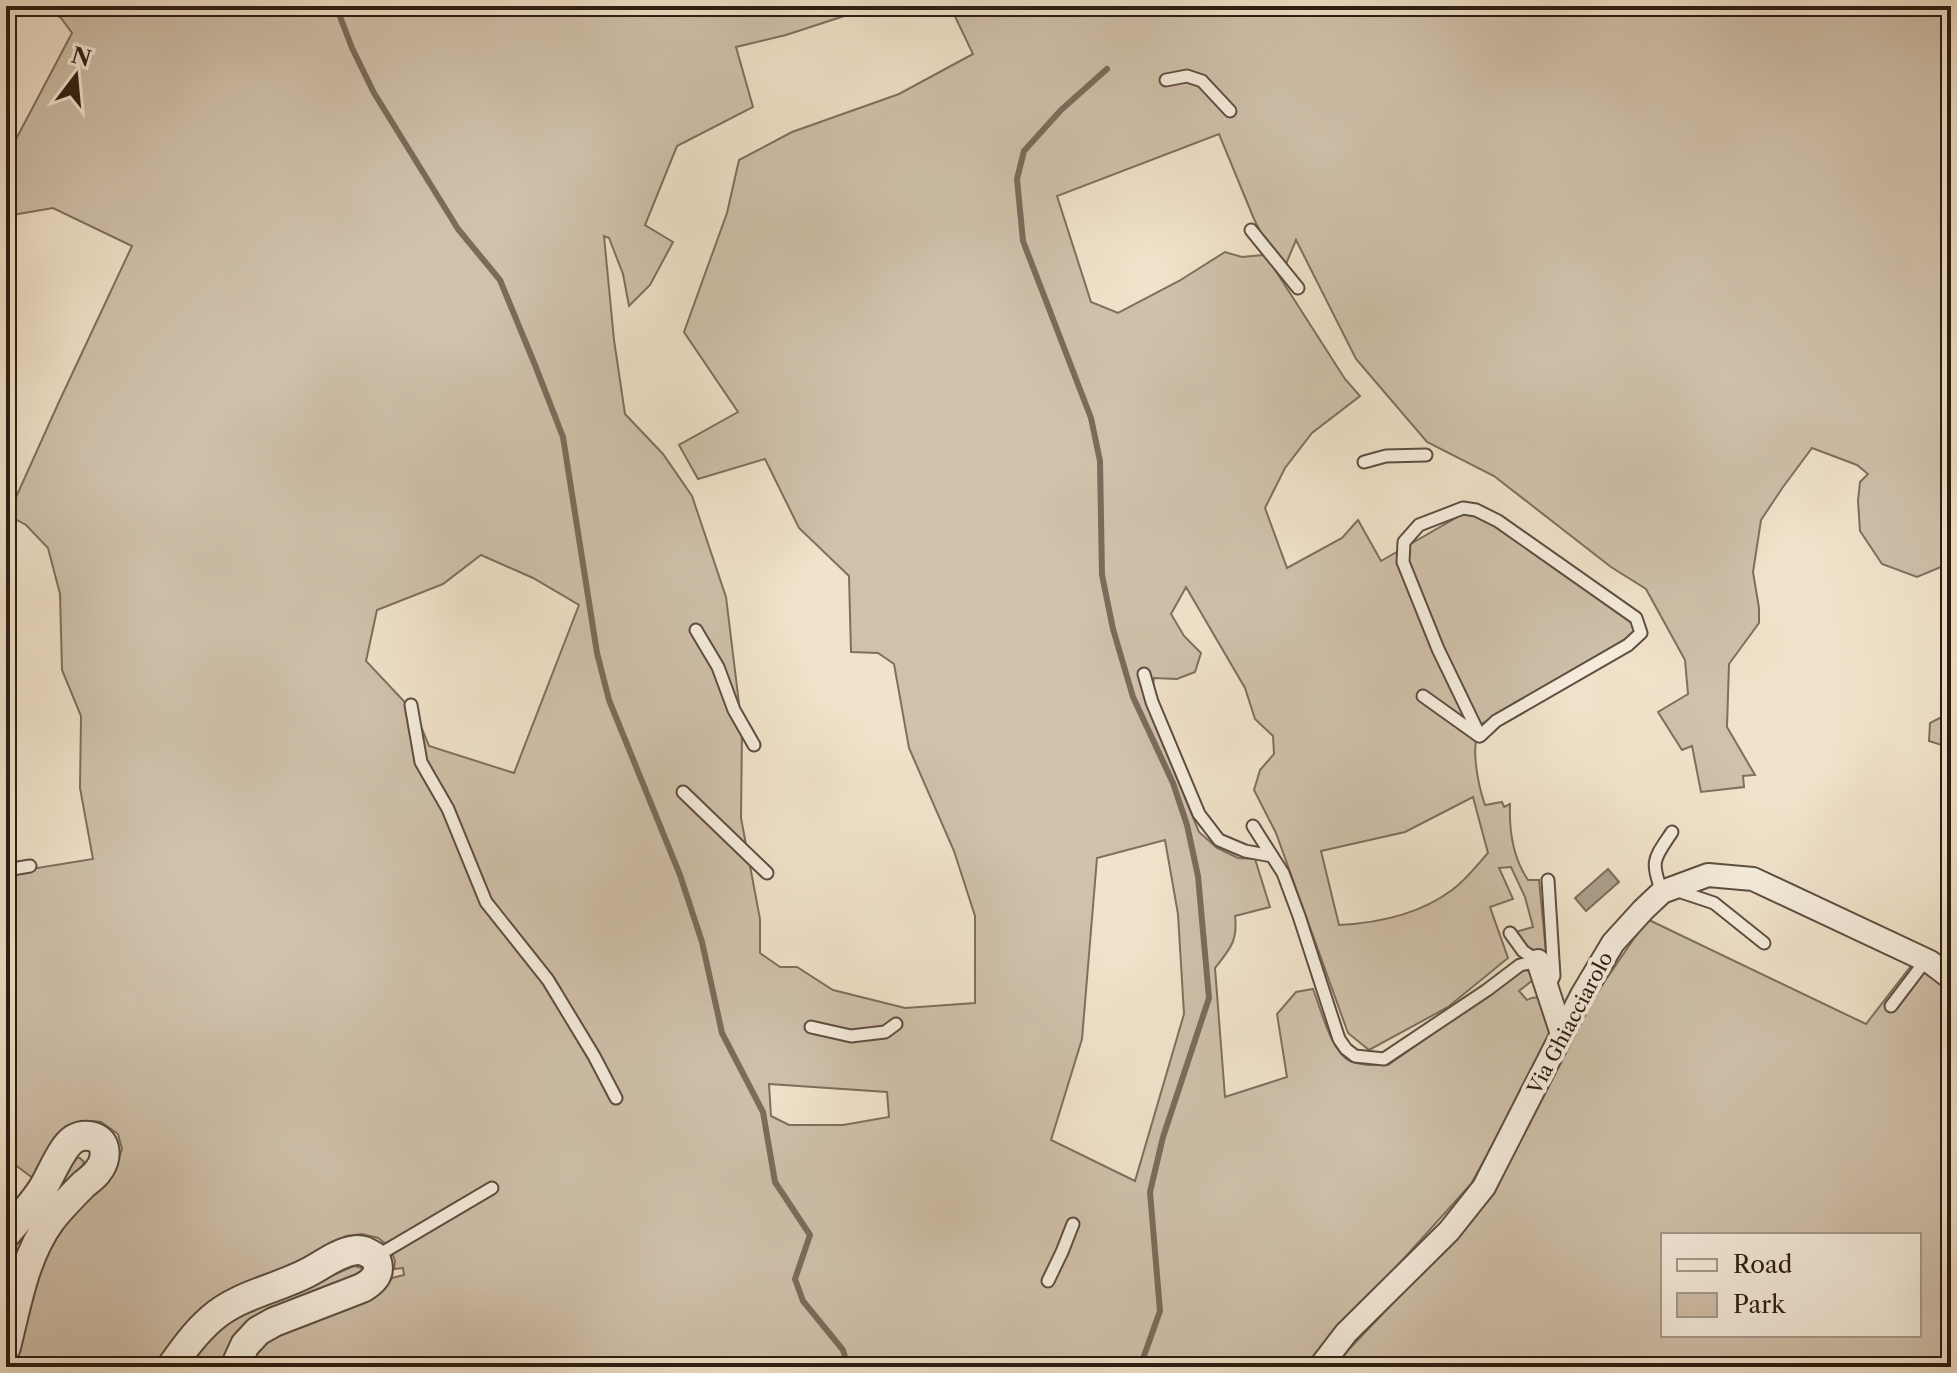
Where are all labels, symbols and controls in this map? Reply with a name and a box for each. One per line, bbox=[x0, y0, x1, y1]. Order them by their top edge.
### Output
north arrow bbox=[36, 36, 116, 116]
text: N bbox=[68, 42, 94, 73]
street label: Via Ghiacciarolo bbox=[1522, 948, 1618, 1099]
legend bbox=[1661, 1233, 1921, 1337]
text: Road bbox=[1733, 1250, 1793, 1279]
text: Park bbox=[1733, 1290, 1786, 1319]

